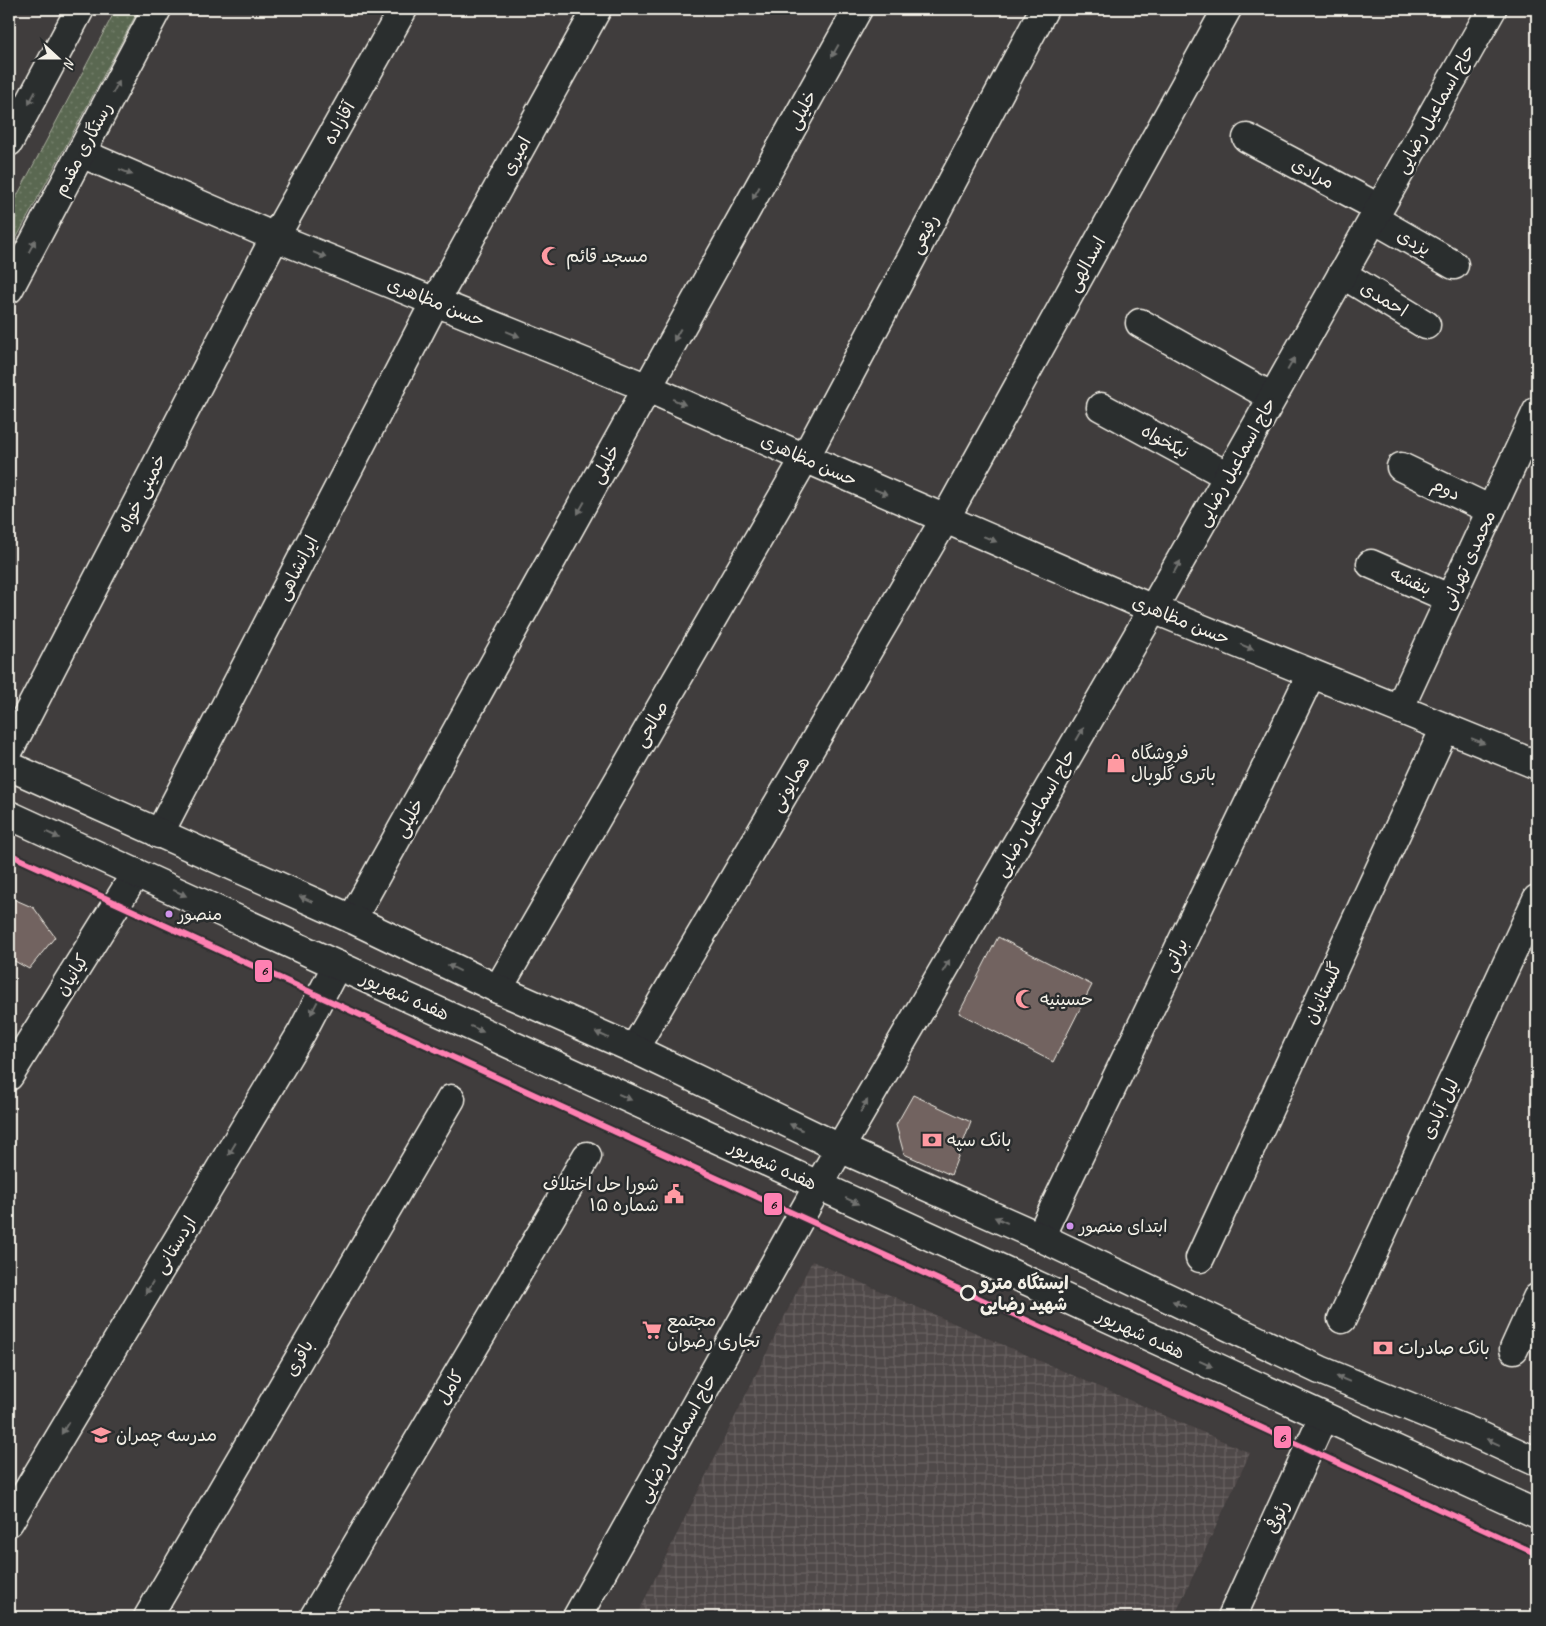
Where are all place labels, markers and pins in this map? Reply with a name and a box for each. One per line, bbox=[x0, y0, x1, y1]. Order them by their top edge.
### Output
mosque icon: مسجد قائم bbox=[540, 245, 562, 267]
place label: مسجد قائم bbox=[566, 245, 648, 270]
place label: فروشگاه باتری گلوبال bbox=[1131, 742, 1216, 786]
shop icon: فروشگاه باتری گلوبال bbox=[1105, 752, 1127, 774]
place label: منصور bbox=[176, 904, 222, 925]
marker: منصور bbox=[164, 909, 174, 919]
mosque icon: حسینیه bbox=[1014, 988, 1036, 1010]
place label: حسینیه bbox=[1040, 988, 1093, 1010]
bank icon: بانک سپه bbox=[921, 1129, 943, 1151]
place label: بانک سپه bbox=[947, 1129, 1011, 1152]
place label: شورا حل اختلاف شماره ۱۵ bbox=[543, 1173, 659, 1216]
public building icon: شورا حل اختلاف شماره ۱۵ bbox=[663, 1183, 685, 1205]
place label: ابتدای منصور bbox=[1077, 1216, 1167, 1237]
marker: ابتدای منصور bbox=[1065, 1221, 1075, 1231]
place label: ایستگاه مترو شهید رضایی bbox=[978, 1272, 1069, 1316]
marker: ایستگاه مترو شهید رضایی bbox=[960, 1285, 976, 1301]
place label: مجتمع تجاری رضوان bbox=[667, 1309, 761, 1352]
supermarket icon: مجتمع تجاری رضوان bbox=[641, 1319, 663, 1341]
bank icon: بانک صادرات bbox=[1372, 1337, 1394, 1359]
place label: بانک صادرات bbox=[1398, 1337, 1490, 1359]
school or university icon: مدرسه چمران bbox=[90, 1424, 112, 1446]
place label: مدرسه چمران bbox=[116, 1424, 217, 1447]

